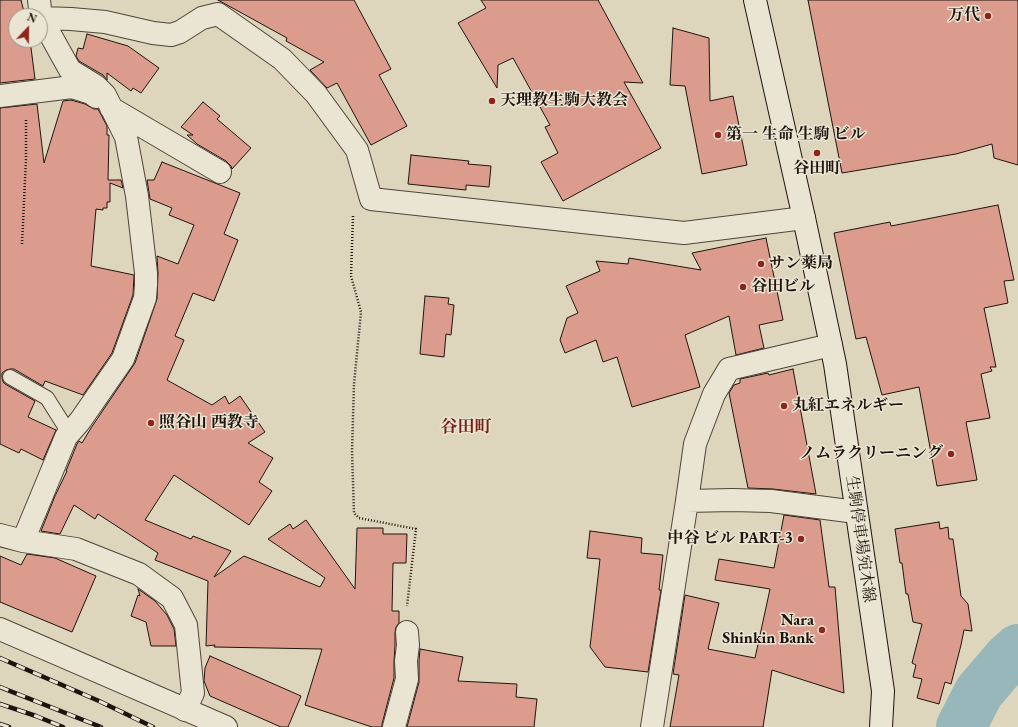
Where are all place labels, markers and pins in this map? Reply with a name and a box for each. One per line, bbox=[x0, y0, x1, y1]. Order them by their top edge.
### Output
place label: 万代 bbox=[948, 6, 980, 26]
marker: 万代 bbox=[983, 11, 993, 21]
place label: 天理教生駒大教会 bbox=[500, 91, 628, 111]
marker: 天理教生駒大教会 bbox=[487, 96, 497, 106]
place label: 第一 生命 生駒 ビル bbox=[726, 125, 865, 145]
marker: 第一 生命 生駒 ビル bbox=[713, 130, 723, 140]
marker: 谷田町 bbox=[812, 148, 822, 158]
place label: 谷田町 bbox=[793, 159, 841, 179]
place label: サン薬局 bbox=[769, 254, 833, 274]
marker: サン薬局 bbox=[756, 259, 766, 269]
place label: 谷田ビル bbox=[751, 277, 815, 297]
marker: 谷田ビル bbox=[738, 282, 748, 292]
place label: 丸紅エネルギー bbox=[792, 396, 904, 416]
marker: 丸紅エネルギー bbox=[779, 401, 789, 411]
place label: 照谷山 西教寺 bbox=[159, 413, 259, 433]
marker: 照谷山 西教寺 bbox=[146, 418, 156, 428]
place label: ノムラクリーニング bbox=[799, 444, 943, 464]
marker: ノムラクリーニング bbox=[946, 449, 956, 459]
place label: 中谷 ビル PART-3 bbox=[668, 529, 793, 549]
marker: 中谷 ビル PART-3 bbox=[796, 534, 806, 544]
place label: Nara Shinkin Bank bbox=[722, 611, 814, 649]
marker: Nara Shinkin Bank bbox=[817, 625, 827, 635]

